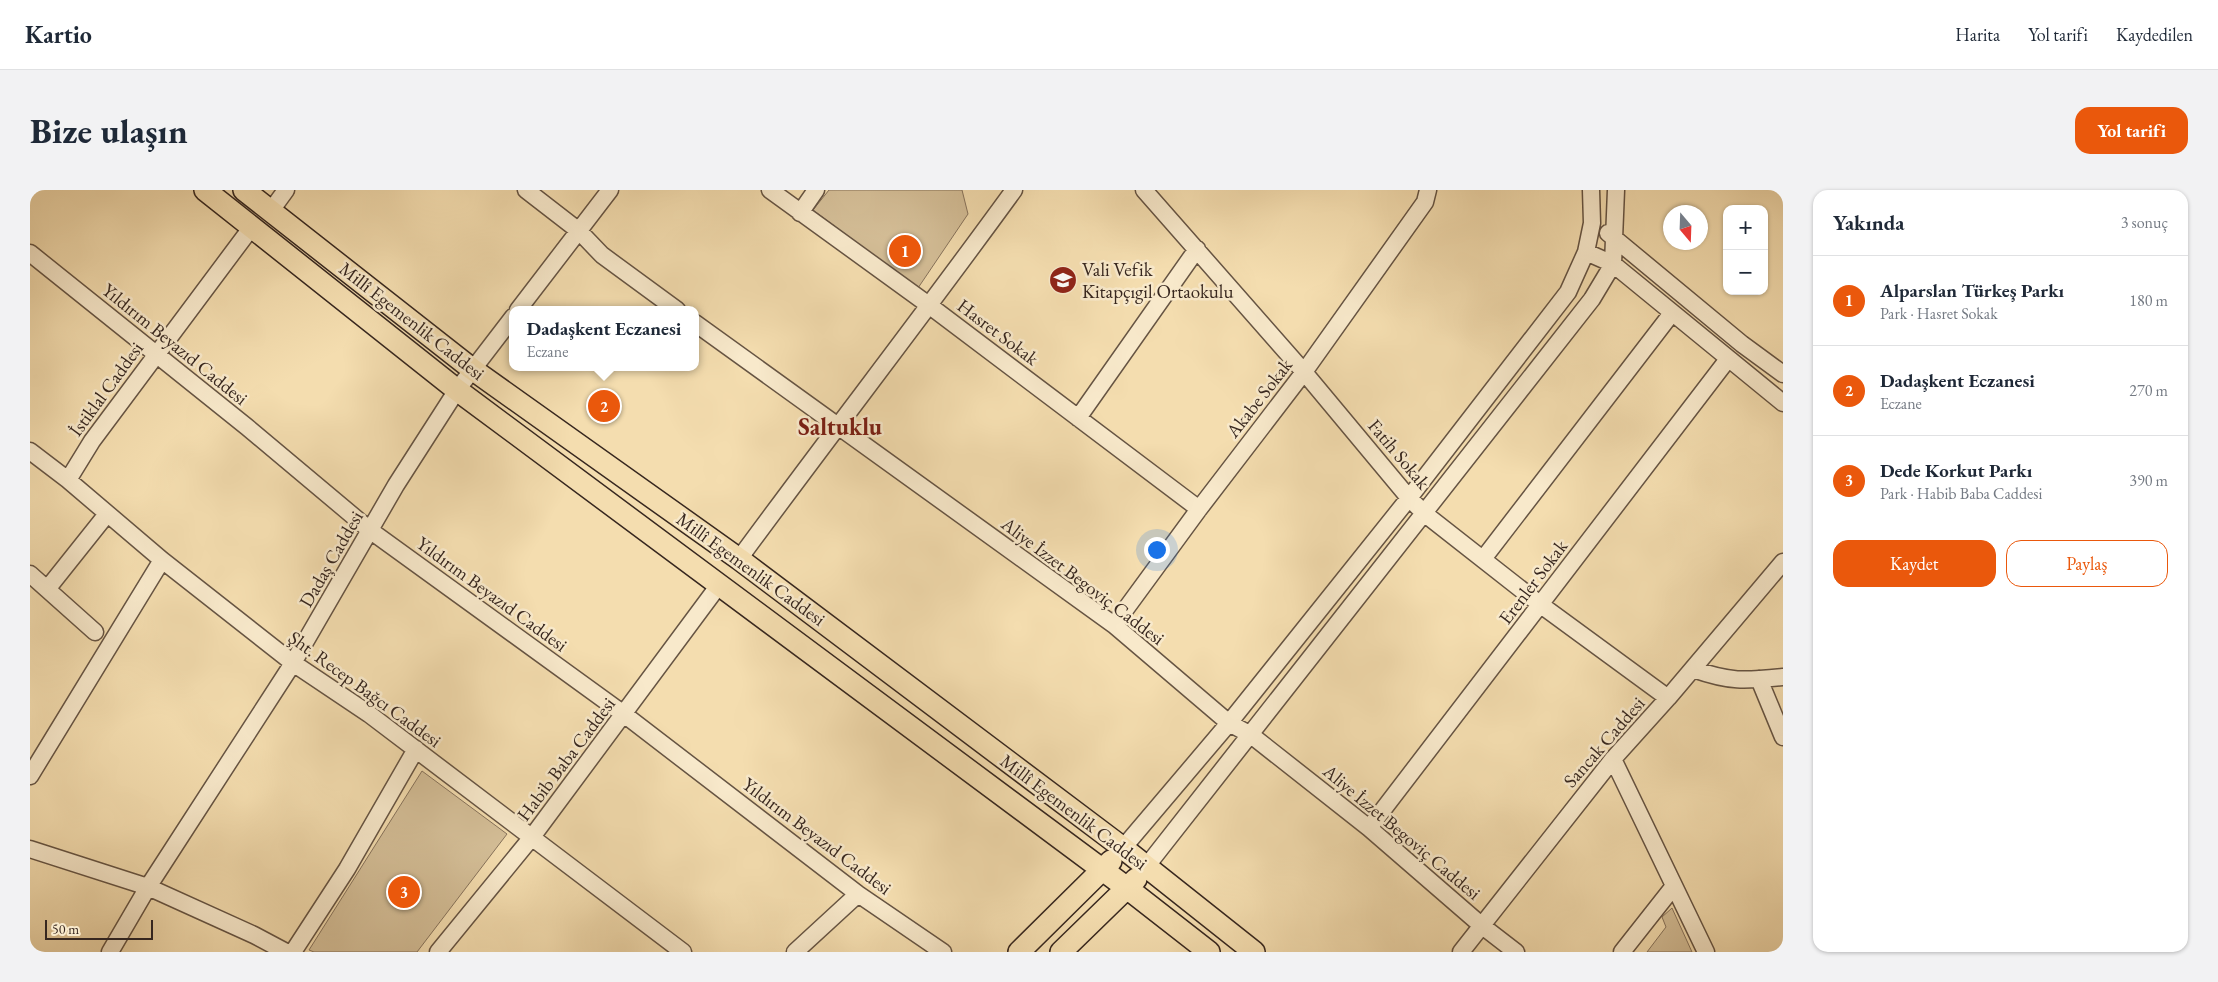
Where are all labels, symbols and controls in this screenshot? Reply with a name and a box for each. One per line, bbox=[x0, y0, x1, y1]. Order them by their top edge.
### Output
text: Kartio bbox=[25, 19, 92, 50]
text: Harita bbox=[1955, 23, 2000, 46]
text: Yol tarifi bbox=[2028, 23, 2088, 46]
text: Kaydedilen bbox=[2116, 23, 2193, 46]
button: Yol tarifi bbox=[2075, 107, 2188, 154]
text: Bize ulaşın bbox=[30, 108, 188, 153]
north arrow bbox=[1663, 205, 1708, 250]
map controls bbox=[1723, 205, 1768, 295]
button: + bbox=[1723, 205, 1768, 250]
text: Yakında bbox=[1833, 209, 1904, 236]
text: 3 sonuç bbox=[2121, 212, 2168, 233]
pin: 1 bbox=[889, 232, 921, 270]
button: − bbox=[1723, 250, 1768, 295]
street label: Millî Egemenlik Caddesi bbox=[334, 256, 490, 386]
place label: Vali Vefik Kitapçıgil Ortaokulu bbox=[1082, 257, 1233, 304]
school or university icon: Vali Vefik Kitapçıgil Ortaokulu bbox=[1048, 265, 1078, 295]
street label: Yıldırım Beyazıd Caddesi bbox=[97, 277, 253, 411]
text: Alparslan Türkeş Parkı bbox=[1880, 278, 2064, 303]
text: 1 bbox=[1845, 290, 1853, 311]
text: 180 m bbox=[2129, 290, 2168, 311]
street label: Hasret Sokak bbox=[952, 293, 1045, 372]
text: Park · Hasret Sokak bbox=[1880, 303, 1998, 324]
popup bbox=[509, 306, 699, 371]
text: Dadaşkent Eczanesi bbox=[527, 316, 681, 341]
street label: İstiklal Caddesi bbox=[63, 336, 149, 441]
text: Eczane bbox=[527, 341, 568, 362]
street label: Akabe Sokak bbox=[1220, 352, 1298, 444]
text: Dadaşkent Eczanesi bbox=[1880, 368, 2035, 393]
text: 2 bbox=[1845, 380, 1853, 401]
text: 270 m bbox=[2129, 380, 2168, 401]
pin: 2 bbox=[588, 387, 620, 425]
text: Eczane bbox=[1880, 393, 1922, 414]
district label: Saltuklu bbox=[798, 411, 883, 442]
street label: Fatih Sokak bbox=[1362, 414, 1436, 495]
text: Dede Korkut Parkı bbox=[1880, 458, 2032, 483]
text: 3 bbox=[1845, 470, 1853, 491]
text: 390 m bbox=[2129, 470, 2168, 491]
text: Park · Habib Baba Caddesi bbox=[1880, 483, 2042, 504]
street label: Dadaş Caddesi bbox=[293, 506, 369, 612]
street label: Millî Egemenlik Caddesi bbox=[671, 506, 831, 632]
street label: Aliye İzzet Begoviç Caddesi bbox=[995, 511, 1170, 651]
street label: Yıldırım Beyazıd Caddesi bbox=[412, 531, 573, 657]
street label: Erenler Sokak bbox=[1493, 534, 1574, 629]
your location bbox=[1144, 537, 1170, 563]
button: Kaydet bbox=[1833, 540, 1996, 587]
button: Paylaş bbox=[2006, 540, 2168, 587]
street label: Şht. Recep Bağcı Caddesi bbox=[283, 625, 447, 753]
street label: Sancak Caddesi bbox=[1558, 691, 1651, 793]
street label: Habib Baba Caddesi bbox=[511, 692, 621, 826]
street label: Millî Egemenlik Caddesi bbox=[995, 748, 1153, 876]
street label: Aliye İzzet Begoviç Caddesi bbox=[1317, 758, 1486, 906]
street label: Yıldırım Beyazıd Caddesi bbox=[737, 772, 897, 901]
pin: 3 bbox=[388, 873, 420, 911]
scale bar bbox=[45, 917, 152, 940]
text: 50 m bbox=[52, 920, 79, 938]

